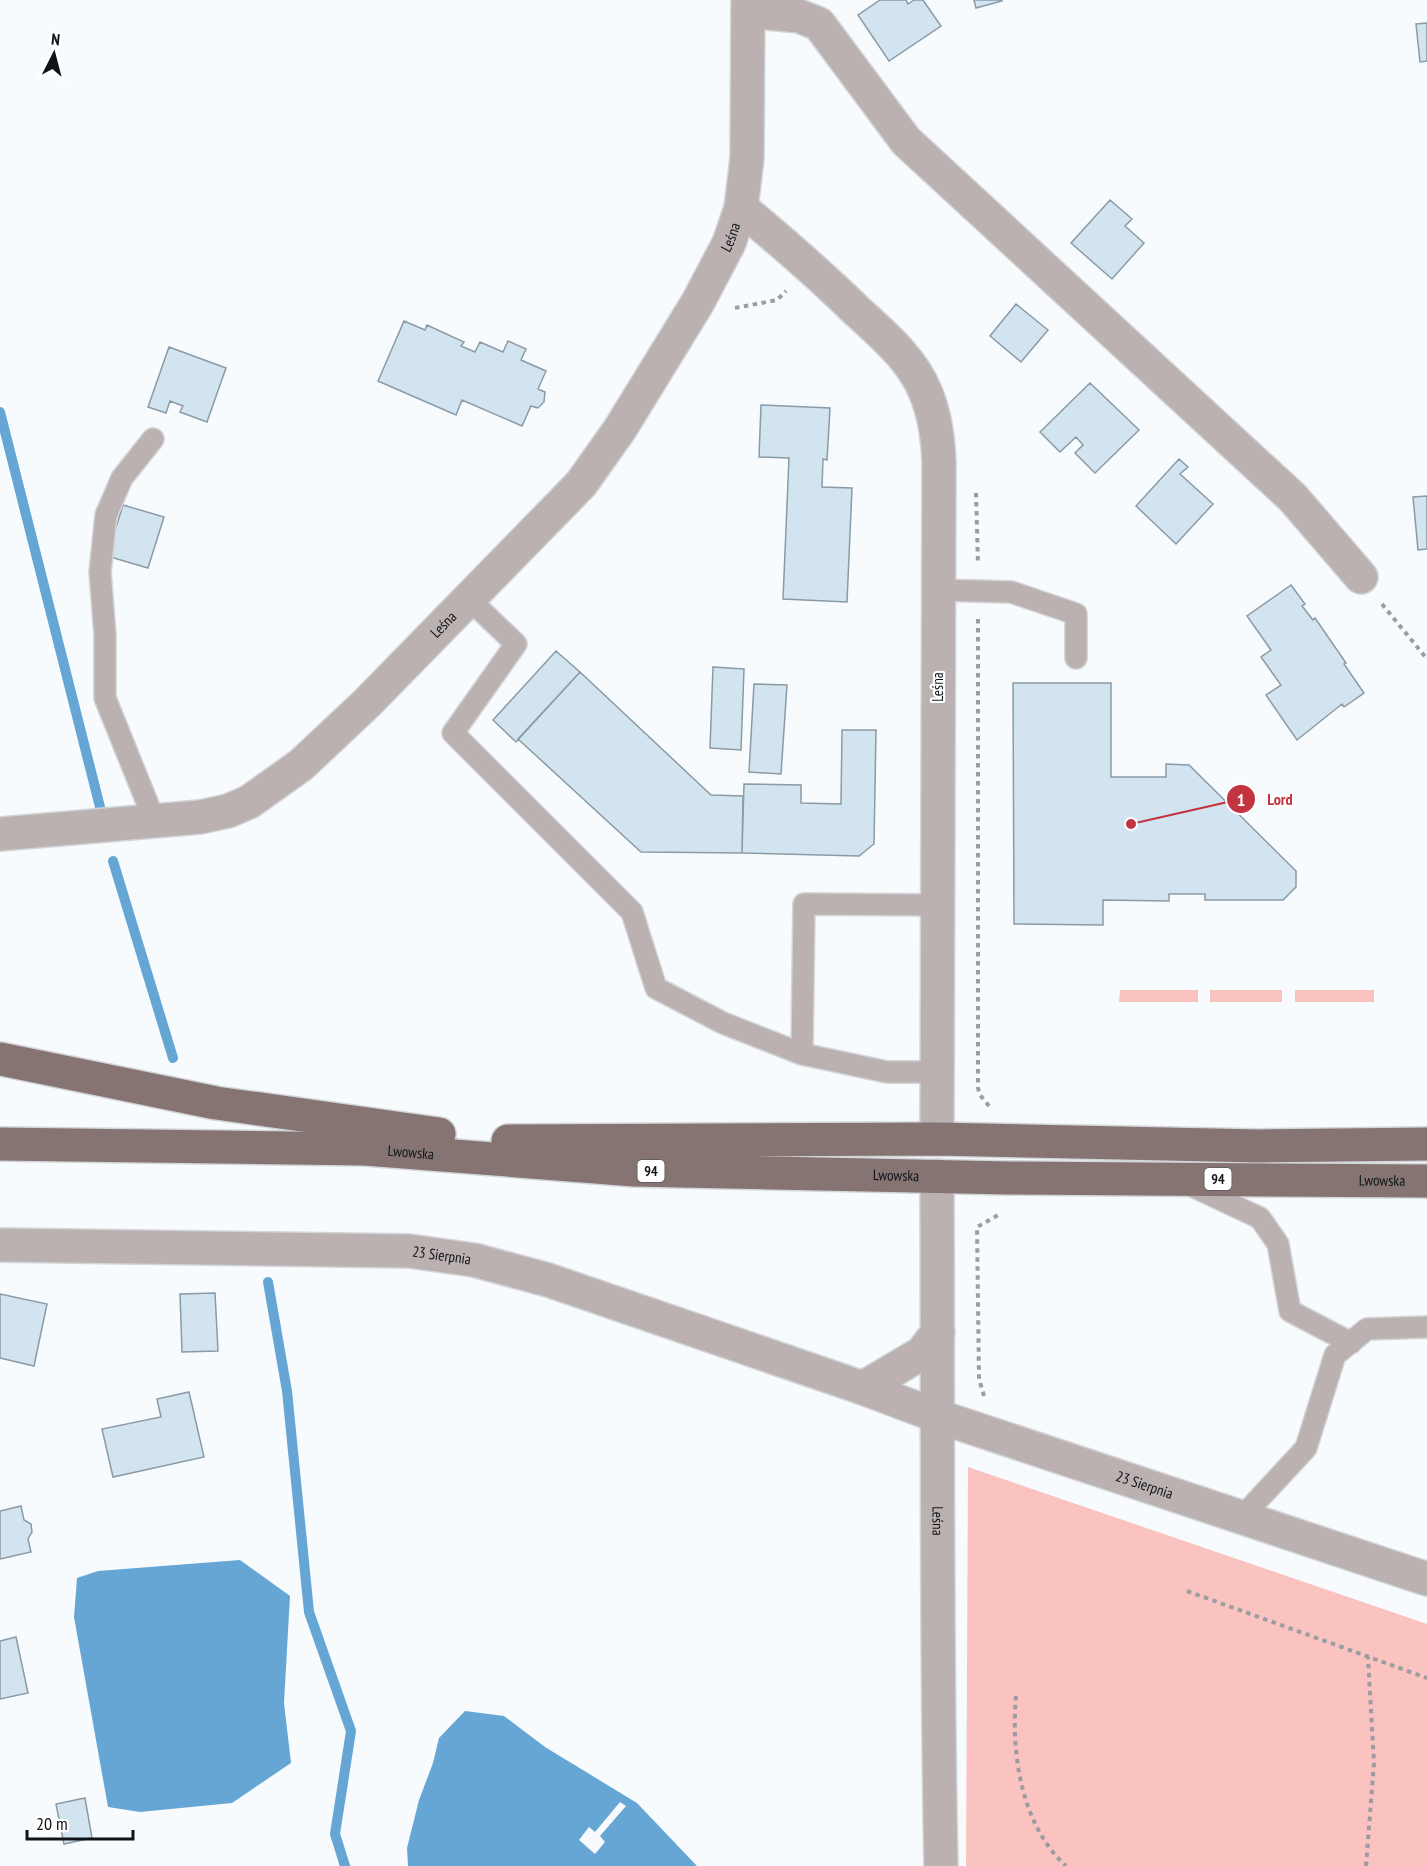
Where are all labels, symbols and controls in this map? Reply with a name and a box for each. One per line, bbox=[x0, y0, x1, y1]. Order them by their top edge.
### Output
north arrow bbox=[24, 24, 84, 84]
text: N bbox=[50, 29, 61, 49]
street label: Leśna bbox=[716, 220, 744, 255]
street label: Leśna bbox=[426, 607, 460, 642]
street label: Leśna bbox=[928, 672, 947, 702]
callout: Lord bbox=[1226, 782, 1305, 816]
text: 1 bbox=[1237, 788, 1245, 811]
text: Lord bbox=[1267, 789, 1293, 809]
street label: Lwowska bbox=[387, 1141, 435, 1163]
road number: 94 bbox=[638, 1160, 664, 1182]
street label: Lwowska bbox=[873, 1165, 919, 1185]
road number: 94 bbox=[1204, 1168, 1232, 1190]
street label: Lwowska bbox=[1359, 1171, 1405, 1190]
street label: 23 Sierpnia bbox=[411, 1242, 472, 1268]
street label: 23 Sierpnia bbox=[1113, 1466, 1176, 1503]
street label: Leśna bbox=[928, 1506, 948, 1536]
scale bar bbox=[27, 1803, 134, 1841]
text: 20 m bbox=[36, 1812, 68, 1835]

